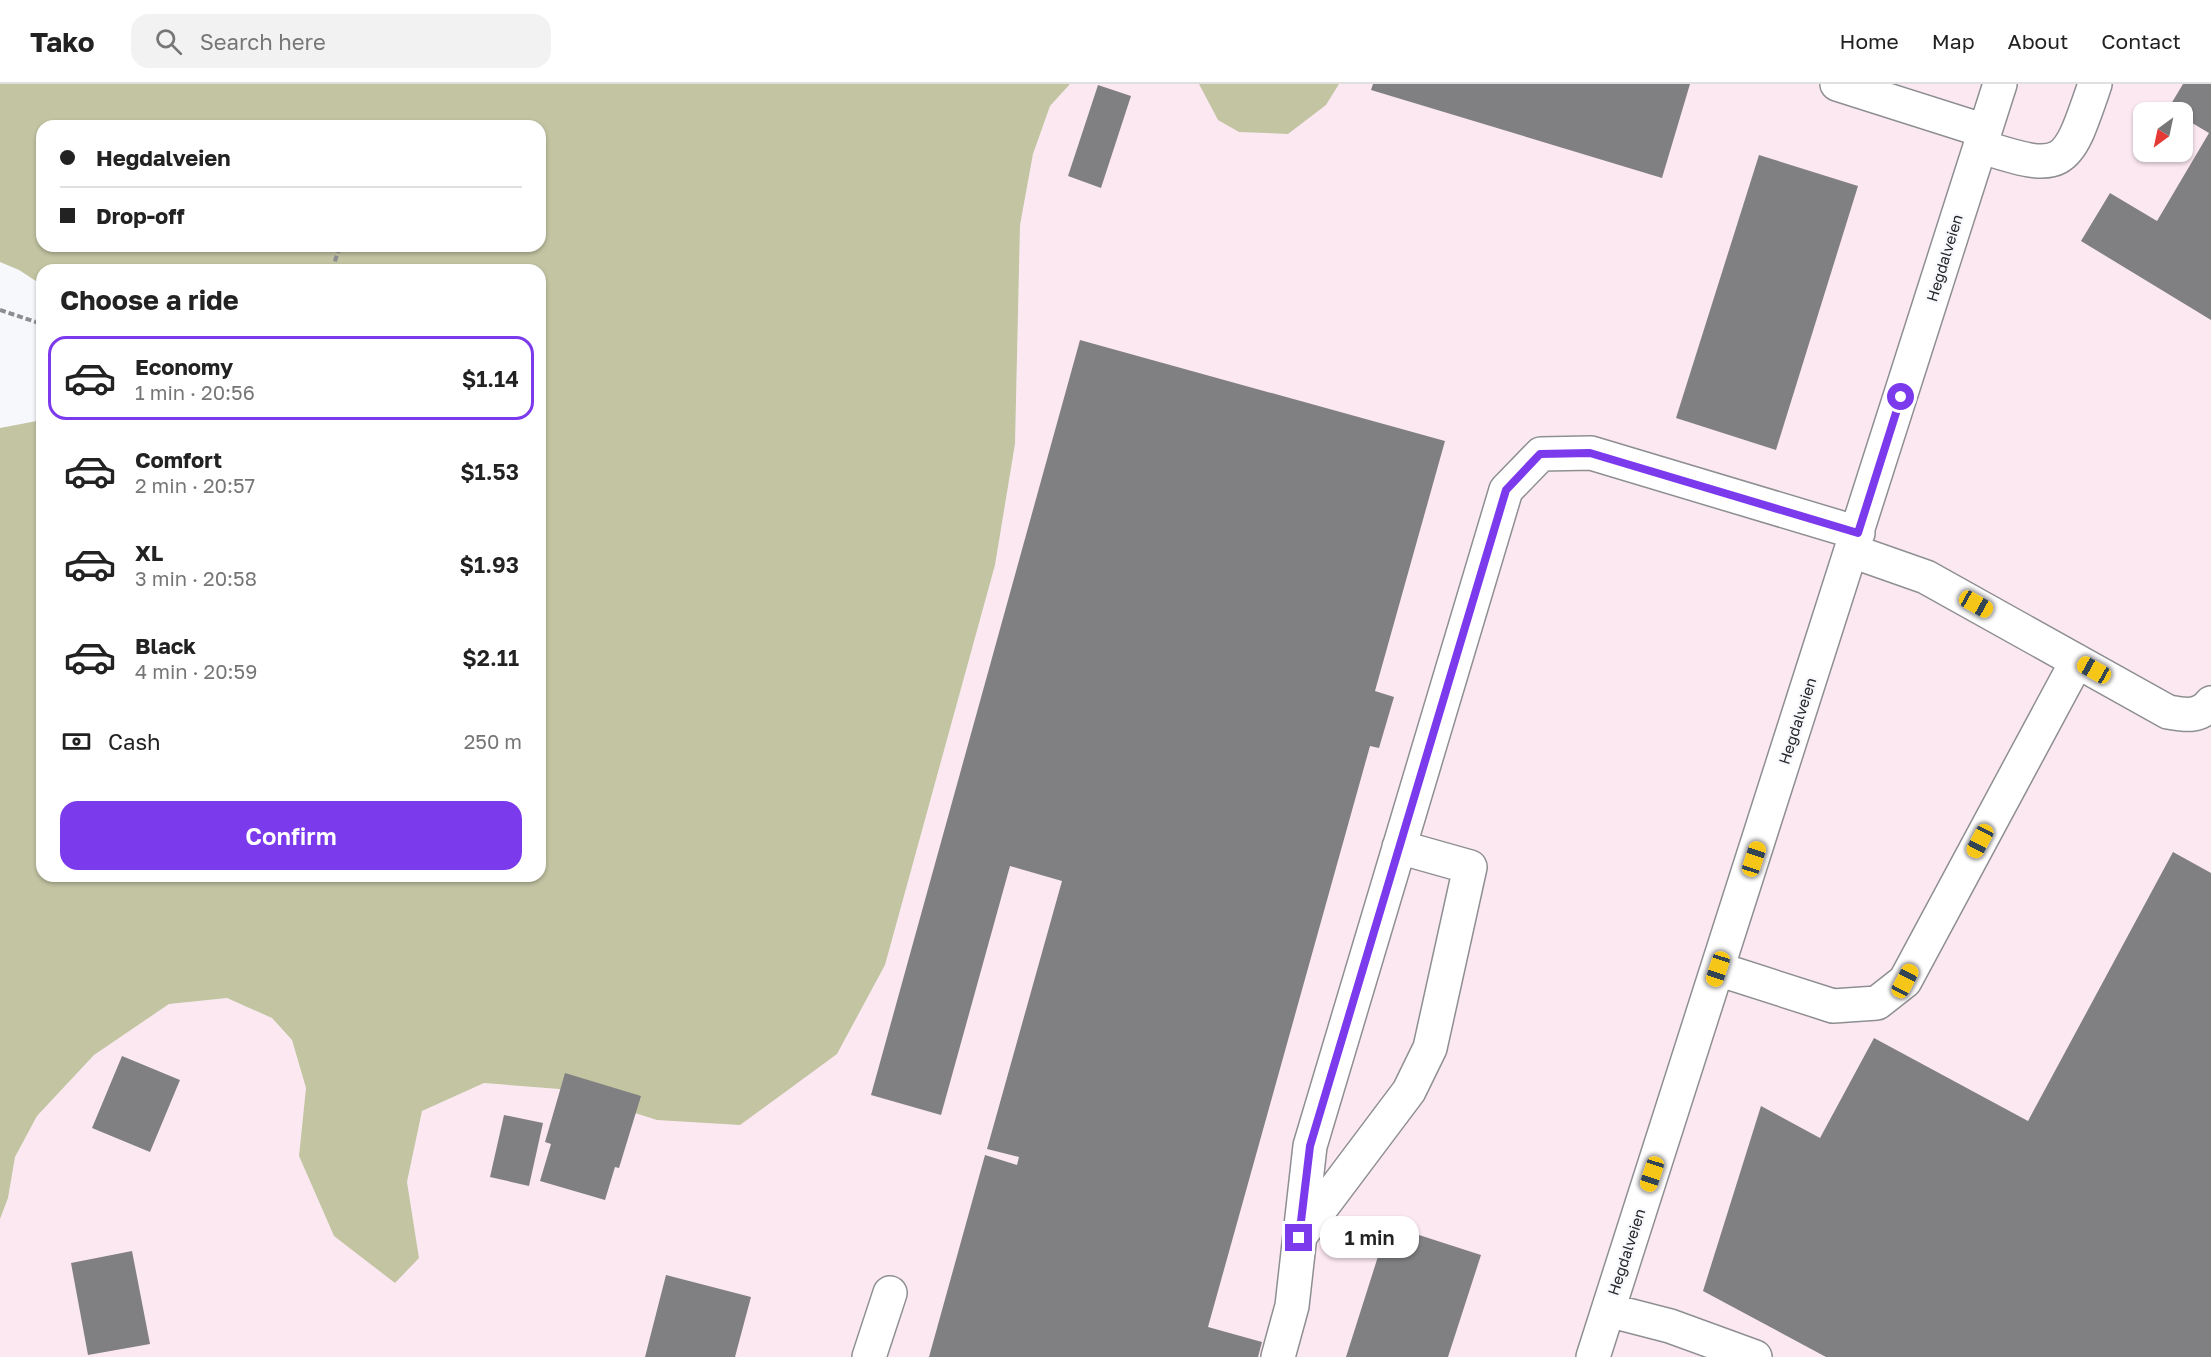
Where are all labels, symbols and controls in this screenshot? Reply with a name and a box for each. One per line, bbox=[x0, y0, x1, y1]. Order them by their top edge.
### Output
search box bbox=[131, 14, 551, 68]
text: Tako bbox=[30, 25, 95, 58]
icon: search bbox=[152, 25, 185, 58]
text: Search here bbox=[200, 28, 326, 55]
text: Home bbox=[1839, 28, 1899, 54]
text: Map bbox=[1932, 28, 1975, 54]
text: About bbox=[2008, 28, 2068, 54]
text: Contact bbox=[2101, 28, 2181, 54]
north arrow bbox=[2133, 102, 2193, 162]
map controls bbox=[2133, 102, 2193, 162]
text: Hegdalveien bbox=[96, 144, 231, 171]
text: Drop-off bbox=[96, 202, 185, 229]
street label: Hegdalveien bbox=[1922, 212, 1966, 304]
text: Choose a ride bbox=[60, 284, 239, 316]
icon: car bbox=[63, 351, 117, 405]
text: Economy bbox=[135, 353, 233, 380]
text: $1.14 bbox=[462, 365, 519, 392]
text: 1 min · 20:56 bbox=[135, 380, 255, 404]
route start bbox=[1887, 383, 1914, 410]
icon: car bbox=[63, 444, 117, 498]
text: Comfort bbox=[135, 446, 222, 473]
text: $1.53 bbox=[460, 458, 519, 485]
text: 2 min · 20:57 bbox=[135, 473, 255, 497]
icon: car bbox=[63, 537, 117, 591]
text: XL bbox=[135, 539, 163, 566]
text: $1.93 bbox=[460, 551, 519, 578]
text: 3 min · 20:58 bbox=[135, 566, 257, 590]
car bbox=[1956, 587, 1996, 621]
icon: car bbox=[63, 630, 117, 684]
text: Black bbox=[135, 632, 196, 659]
text: $2.11 bbox=[462, 644, 519, 671]
car bbox=[2074, 653, 2114, 687]
text: 4 min · 20:59 bbox=[135, 659, 257, 683]
street label: Hegdalveien bbox=[1775, 675, 1820, 766]
icon: cash bbox=[60, 725, 93, 758]
text: Cash bbox=[108, 728, 161, 755]
text: 250 m bbox=[464, 729, 522, 753]
button: Confirm bbox=[60, 801, 522, 870]
car bbox=[1964, 821, 1996, 861]
car bbox=[1740, 839, 1768, 879]
car bbox=[1704, 949, 1732, 989]
car bbox=[1889, 961, 1921, 1001]
car bbox=[1638, 1154, 1666, 1194]
street label: Hegdalveien bbox=[1604, 1206, 1649, 1297]
callout: 1 min bbox=[1320, 1217, 1419, 1259]
route end bbox=[1285, 1224, 1312, 1251]
text: 1 min bbox=[1344, 1225, 1395, 1249]

